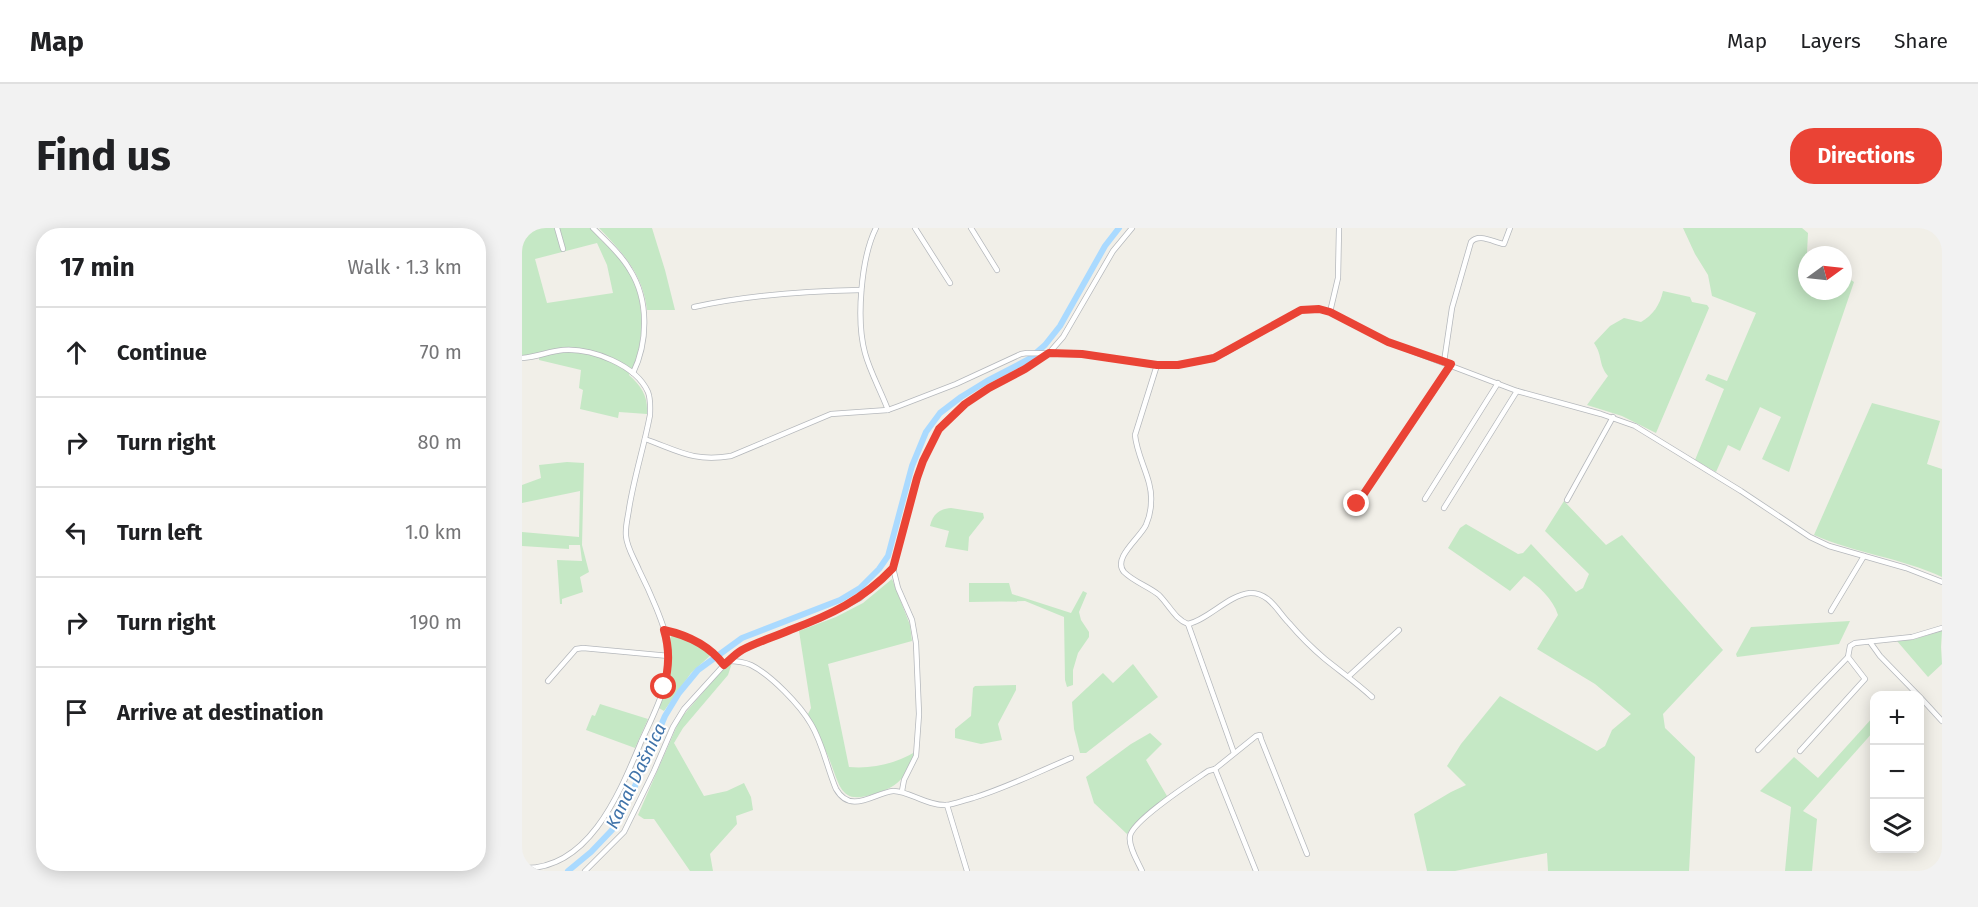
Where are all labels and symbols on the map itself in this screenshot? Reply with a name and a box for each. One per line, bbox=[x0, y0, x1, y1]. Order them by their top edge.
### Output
north arrow bbox=[1798, 246, 1852, 300]
route end bbox=[1343, 490, 1369, 516]
route start bbox=[650, 673, 676, 699]
water label: Kanal Dašnica bbox=[601, 720, 671, 832]

